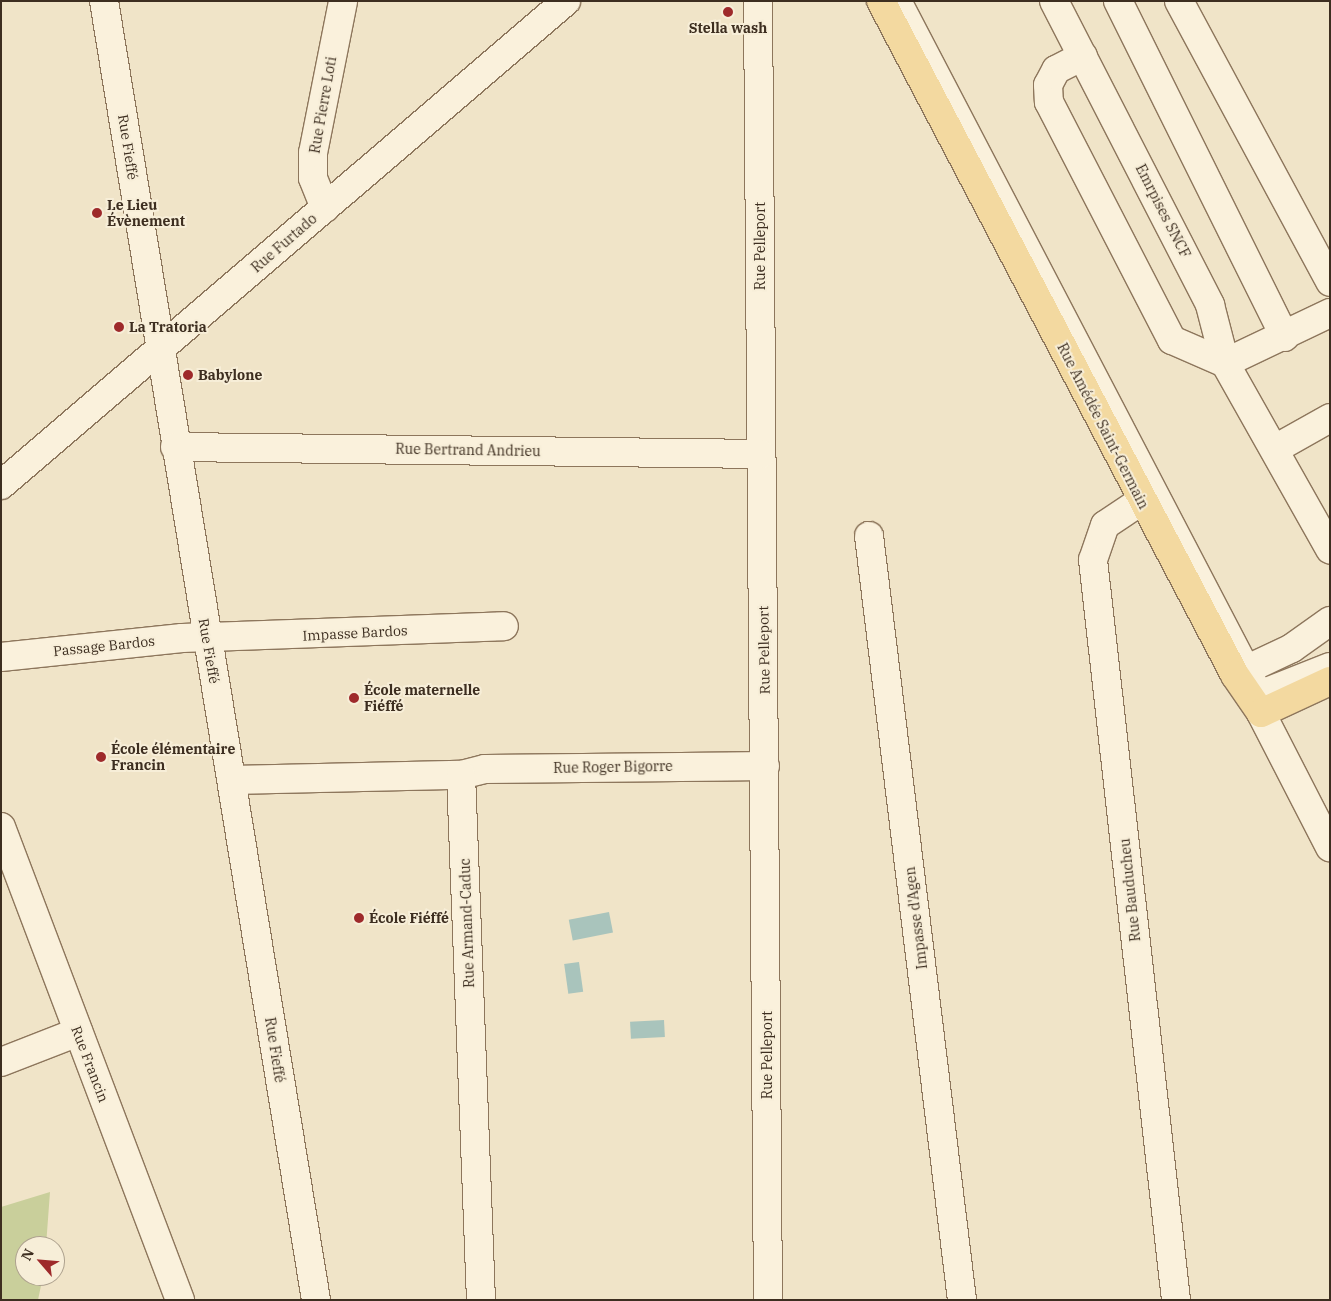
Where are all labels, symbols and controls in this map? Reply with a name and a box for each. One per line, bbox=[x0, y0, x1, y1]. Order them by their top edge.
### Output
marker: Stella wash bbox=[722, 6, 734, 18]
place label: Stella wash bbox=[689, 20, 767, 36]
street label: Rue Pierre Loti bbox=[306, 55, 340, 155]
street label: Rue Fieffé bbox=[115, 113, 141, 181]
street label: Emrpises SNCF bbox=[1132, 161, 1194, 261]
place label: Le Lieu Évènement bbox=[107, 197, 185, 230]
street label: Rue Pelleport bbox=[752, 202, 768, 290]
marker: Le Lieu Évènement bbox=[91, 207, 103, 219]
street label: Rue Furtado bbox=[248, 210, 320, 276]
place label: La Tratoria bbox=[129, 319, 207, 335]
marker: La Tratoria bbox=[113, 321, 125, 333]
street label: Rue Amédée Saint-Germain bbox=[1054, 340, 1152, 512]
place label: Babylone bbox=[198, 367, 262, 383]
marker: Babylone bbox=[182, 369, 194, 381]
street label: Rue Bertrand Andrieu bbox=[395, 440, 541, 460]
street label: Rue Pelleport bbox=[755, 606, 773, 694]
street label: Rue Fieffé bbox=[195, 617, 223, 685]
street label: Impasse Bardos bbox=[302, 622, 408, 644]
street label: Passage Bardos bbox=[52, 632, 156, 660]
place label: École maternelle Fiéffé bbox=[364, 682, 480, 714]
marker: École maternelle Fiéffé bbox=[348, 692, 360, 704]
place label: École élémentaire Francin bbox=[111, 741, 235, 774]
marker: École élémentaire Francin bbox=[95, 751, 107, 763]
street label: Rue Roger Bigorre bbox=[553, 758, 673, 776]
street label: Rue Bauducheu bbox=[1116, 838, 1144, 942]
street label: Rue Armand-Caduc bbox=[456, 858, 478, 988]
street label: Impasse d'Agen bbox=[901, 866, 931, 970]
place label: École Fiéffé bbox=[369, 910, 449, 926]
marker: École Fiéffé bbox=[353, 912, 365, 924]
street label: Rue Pelleport bbox=[759, 1011, 775, 1099]
street label: Rue Fieffé bbox=[262, 1016, 288, 1084]
street label: Rue Francin bbox=[68, 1023, 112, 1105]
north arrow bbox=[15, 1236, 65, 1286]
text: N bbox=[17, 1246, 38, 1264]

